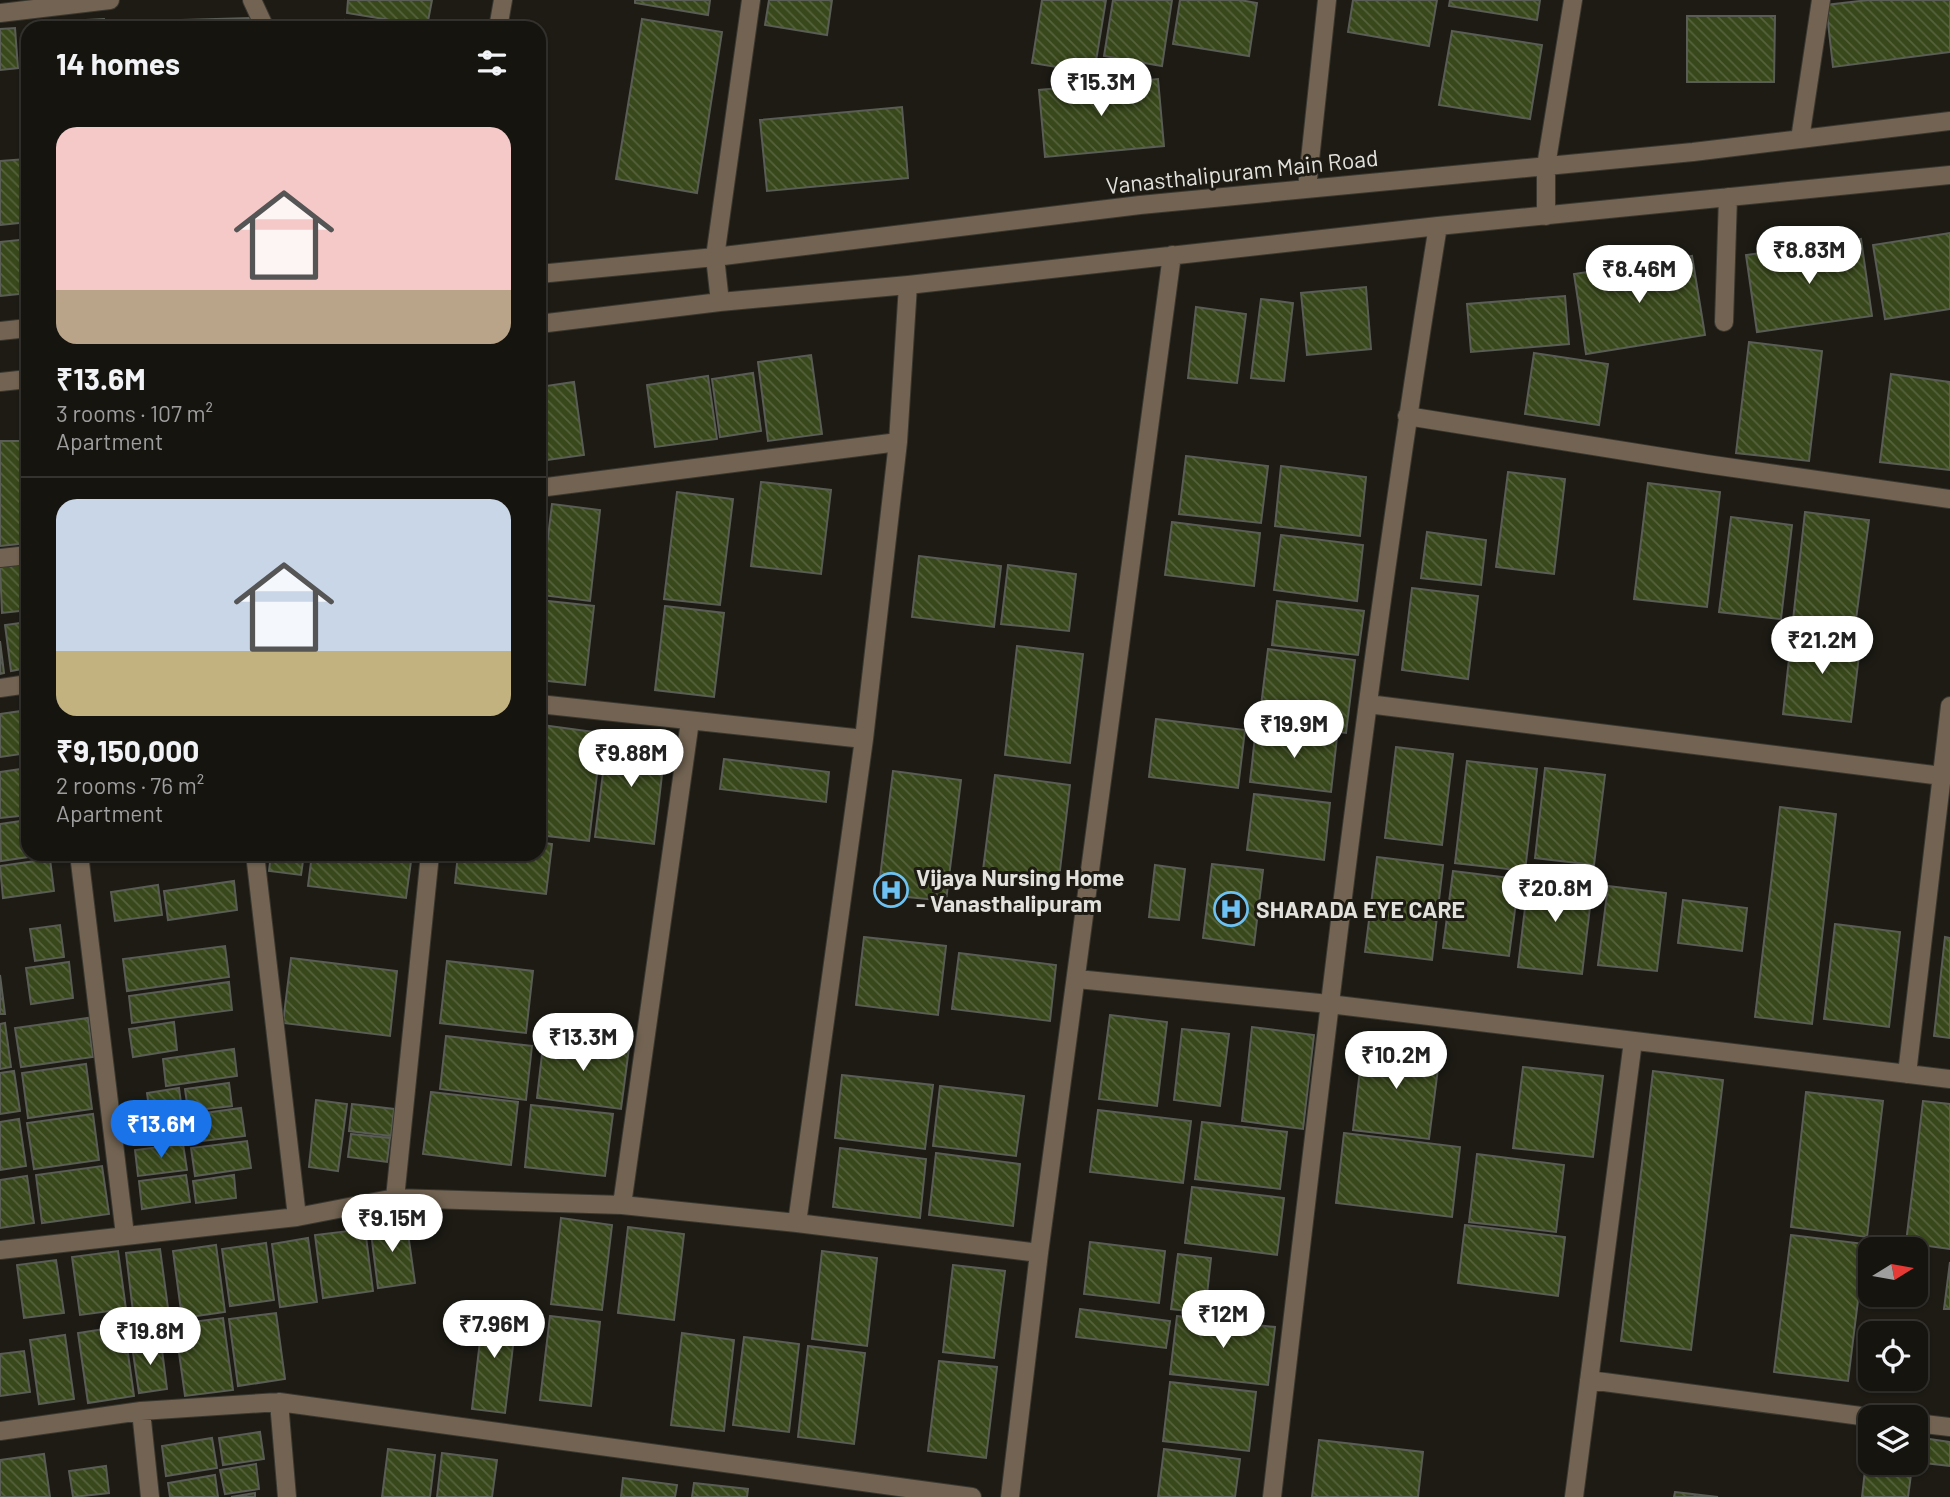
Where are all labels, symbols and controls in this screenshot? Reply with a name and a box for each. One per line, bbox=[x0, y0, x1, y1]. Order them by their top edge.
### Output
icon: filters bbox=[473, 44, 511, 82]
text: 14 homes bbox=[56, 45, 180, 81]
pin: ₹15.3M bbox=[1044, 58, 1158, 118]
text: ₹15.3M bbox=[1067, 67, 1135, 95]
street label: Vanasthalipuram Main Road bbox=[1104, 143, 1380, 199]
icon: home bbox=[221, 172, 347, 298]
pin: ₹8.83M bbox=[1752, 226, 1866, 286]
text: ₹8.83M bbox=[1772, 235, 1846, 263]
pin: ₹8.46M bbox=[1582, 246, 1696, 305]
text: ₹8.46M bbox=[1602, 254, 1676, 282]
text: ₹13.6M bbox=[56, 360, 146, 396]
text: 3 rooms · 107 m² bbox=[56, 399, 213, 427]
text: Apartment bbox=[56, 427, 163, 455]
icon: home bbox=[221, 544, 347, 670]
pin: ₹21.2M bbox=[1765, 616, 1879, 676]
text: ₹21.2M bbox=[1787, 625, 1857, 653]
pin: ₹19.9M bbox=[1237, 700, 1351, 760]
text: ₹19.9M bbox=[1260, 709, 1328, 737]
pin: ₹9.88M bbox=[574, 730, 688, 789]
text: ₹9,150,000 bbox=[56, 732, 199, 768]
text: ₹9.88M bbox=[595, 738, 667, 766]
text: 2 rooms · 76 m² bbox=[56, 771, 204, 799]
text: Apartment bbox=[56, 799, 163, 827]
place label: Vijaya Nursing Home - Vanasthalipuram bbox=[916, 863, 1124, 917]
pin: ₹20.8M bbox=[1498, 864, 1612, 924]
hospital icon: Vijaya Nursing Home - Vanasthalipuram bbox=[872, 871, 910, 909]
text: ₹20.8M bbox=[1518, 873, 1592, 901]
hospital icon: SHARADA EYE CARE bbox=[1212, 890, 1250, 928]
place label: SHARADA EYE CARE bbox=[1256, 895, 1465, 923]
pin: ₹13.3M bbox=[526, 1014, 640, 1073]
text: ₹13.3M bbox=[549, 1022, 617, 1050]
pin: ₹10.2M bbox=[1339, 1032, 1453, 1091]
text: ₹10.2M bbox=[1361, 1040, 1431, 1068]
pin: ₹13.6M bbox=[104, 1100, 218, 1160]
text: ₹13.6M bbox=[127, 1109, 195, 1137]
pin: ₹9.15M bbox=[335, 1194, 449, 1254]
text: ₹9.15M bbox=[358, 1203, 426, 1231]
north arrow bbox=[1858, 1237, 1928, 1307]
map controls bbox=[1858, 1237, 1928, 1475]
pin: ₹12M bbox=[1182, 1290, 1264, 1350]
text: ₹12M bbox=[1198, 1299, 1248, 1327]
pin: ₹7.96M bbox=[437, 1300, 551, 1360]
pin: ₹19.8M bbox=[93, 1308, 207, 1367]
text: ₹7.96M bbox=[459, 1309, 529, 1337]
text: ₹19.8M bbox=[116, 1316, 184, 1344]
button: locate bbox=[1858, 1321, 1928, 1391]
button: layers bbox=[1858, 1405, 1928, 1475]

